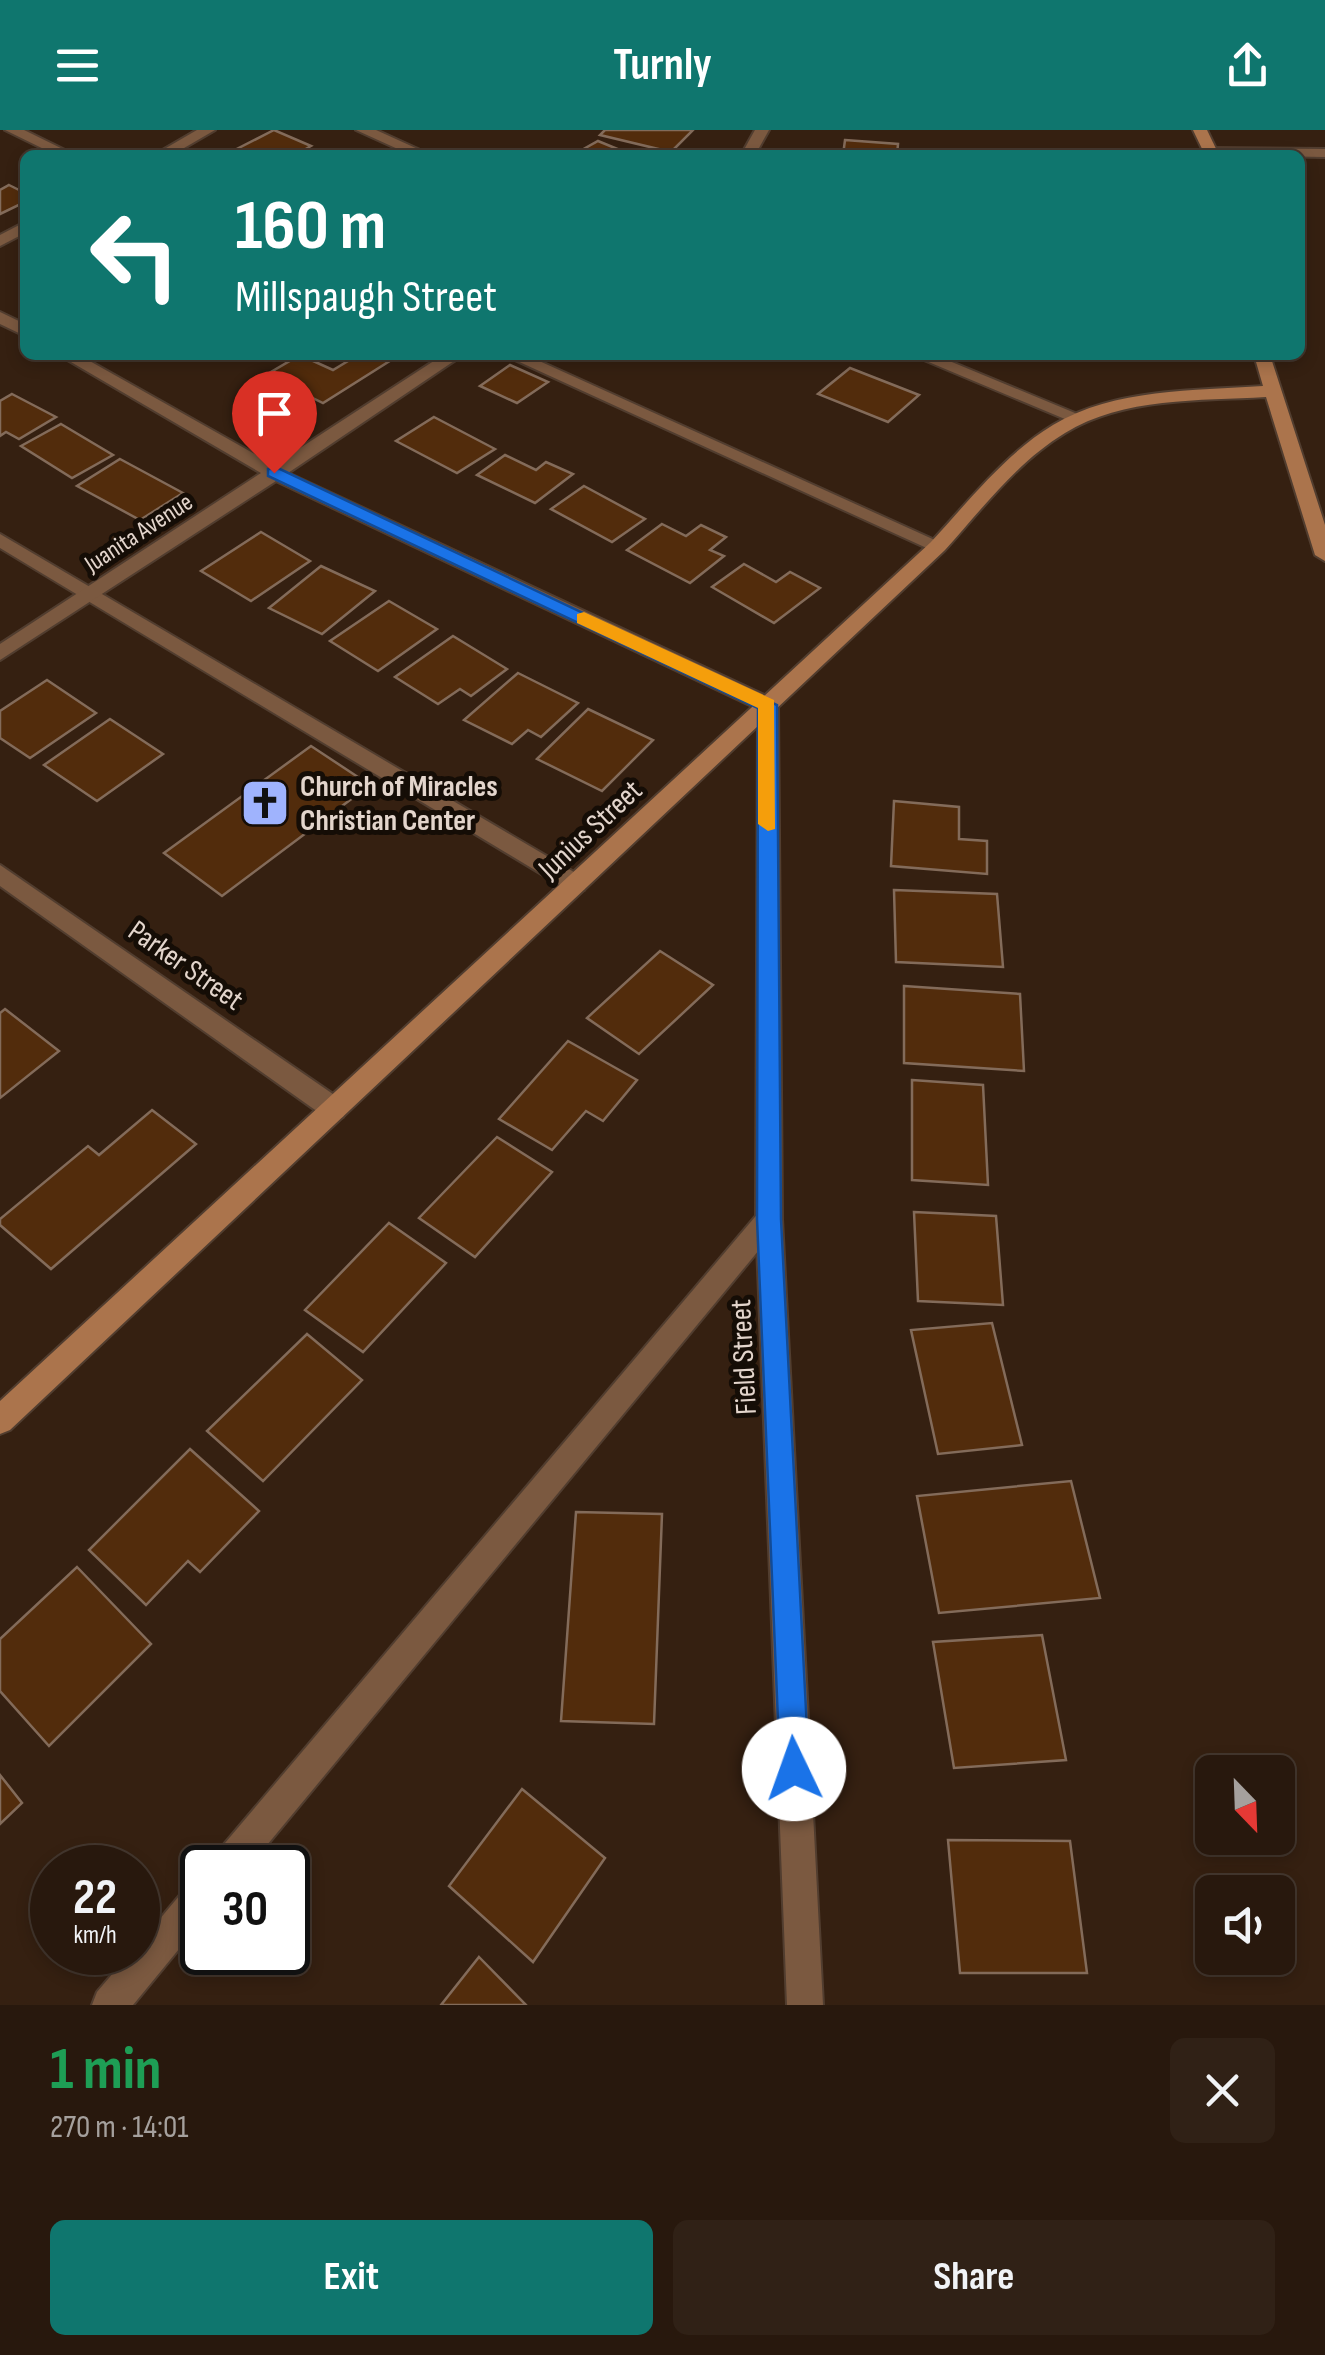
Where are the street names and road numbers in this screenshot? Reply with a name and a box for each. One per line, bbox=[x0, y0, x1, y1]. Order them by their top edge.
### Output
street label: Juanita Avenue bbox=[78, 487, 199, 580]
street label: Junius Street bbox=[531, 773, 650, 887]
street label: Parker Street bbox=[121, 913, 250, 1018]
street label: Field Street bbox=[723, 1298, 765, 1416]

